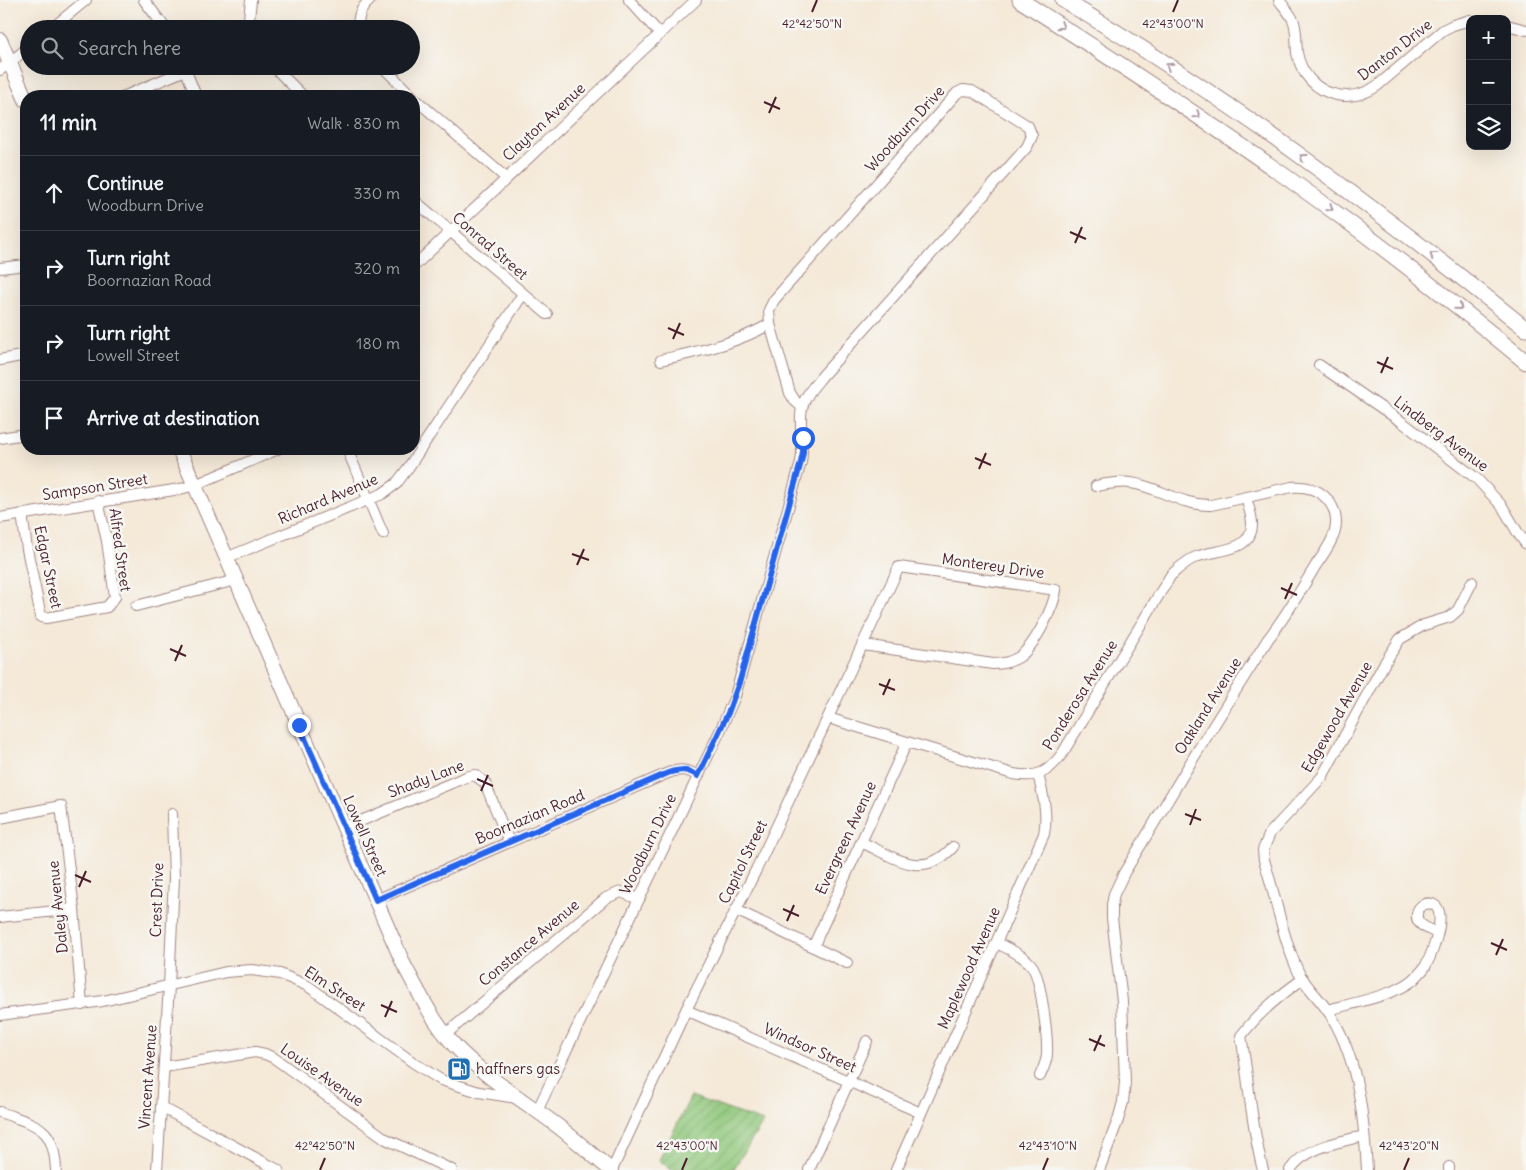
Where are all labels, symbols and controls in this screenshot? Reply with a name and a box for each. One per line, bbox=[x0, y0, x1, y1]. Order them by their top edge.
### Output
street label: Danton Drive bbox=[1354, 15, 1436, 84]
map controls bbox=[1466, 15, 1511, 150]
button: + bbox=[1466, 15, 1511, 60]
text: 42°42'50"N bbox=[782, 16, 842, 31]
text: 42°43'00"N bbox=[1142, 16, 1204, 31]
search box bbox=[20, 20, 420, 75]
one-way arrow bbox=[1056, 20, 1065, 29]
icon: search bbox=[38, 34, 66, 62]
text: Search here bbox=[78, 36, 181, 60]
button: − bbox=[1466, 60, 1511, 105]
one-way arrow bbox=[1165, 63, 1174, 72]
street label: Clayton Avenue bbox=[498, 78, 589, 165]
street label: Woodburn Drive bbox=[861, 82, 948, 176]
button: layers bbox=[1466, 105, 1511, 150]
text: 11 min bbox=[40, 109, 97, 136]
one-way arrow bbox=[1192, 109, 1201, 119]
text: Walk · 830 m bbox=[307, 113, 400, 133]
one-way arrow bbox=[1300, 155, 1309, 163]
text: Continue bbox=[87, 171, 164, 195]
icon: ahead bbox=[40, 179, 68, 207]
text: 330 m bbox=[353, 183, 400, 203]
text: Woodburn Drive bbox=[87, 195, 204, 215]
one-way arrow bbox=[1325, 202, 1334, 211]
street label: Conrad Street bbox=[449, 208, 532, 284]
text: Turn right bbox=[87, 246, 170, 270]
one-way arrow bbox=[1430, 252, 1439, 260]
icon: right bbox=[40, 254, 68, 282]
text: 320 m bbox=[354, 258, 400, 278]
text: Boornazian Road bbox=[87, 270, 211, 290]
one-way arrow bbox=[1453, 302, 1462, 310]
text: Turn right bbox=[87, 321, 170, 345]
icon: right bbox=[40, 329, 68, 357]
text: 180 m bbox=[356, 333, 400, 353]
text: Lowell Street bbox=[87, 345, 179, 365]
street label: Lindberg Avenue bbox=[1390, 392, 1492, 475]
icon: arrive bbox=[40, 404, 68, 432]
text: Arrive at destination bbox=[87, 406, 260, 430]
route start bbox=[792, 427, 815, 450]
street label: Sampson Street bbox=[41, 469, 149, 504]
street label: Richard Avenue bbox=[275, 469, 380, 528]
street label: Alfred Street bbox=[105, 507, 136, 593]
street label: Edgar Street bbox=[30, 524, 67, 610]
street label: Monterey Drive bbox=[941, 549, 1046, 582]
street label: Ponderosa Avenue bbox=[1038, 636, 1121, 753]
street label: Oakland Avenue bbox=[1170, 654, 1245, 758]
street label: Edgewood Avenue bbox=[1297, 658, 1376, 776]
route end bbox=[288, 714, 311, 737]
street label: Shady Lane bbox=[385, 755, 466, 802]
street label: Evergreen Avenue bbox=[811, 778, 880, 897]
street label: Boornazian Road bbox=[472, 785, 587, 848]
street label: Woodburn Drive bbox=[615, 790, 680, 897]
street label: Lowell Street bbox=[339, 792, 392, 879]
street label: Capitol Street bbox=[714, 817, 771, 907]
street label: Daley Avenue bbox=[43, 860, 72, 954]
street label: Crest Drive bbox=[146, 862, 167, 938]
street label: Constance Avenue bbox=[475, 895, 583, 990]
street label: Maplewood Avenue bbox=[933, 904, 1004, 1032]
street label: Elm Street bbox=[301, 962, 369, 1015]
street label: Windsor Street bbox=[761, 1019, 860, 1076]
street label: Vincent Avenue bbox=[134, 1024, 161, 1130]
street label: Louise Avenue bbox=[277, 1039, 368, 1110]
fuel station icon: haffners gas bbox=[446, 1056, 472, 1082]
place label: haffners gas bbox=[476, 1059, 560, 1078]
text: 42°42'50"N bbox=[295, 1138, 355, 1153]
text: 42°43'00"N bbox=[656, 1138, 718, 1153]
text: 42°43'10"N bbox=[1019, 1138, 1077, 1153]
text: 42°43'20"N bbox=[1379, 1138, 1439, 1153]

